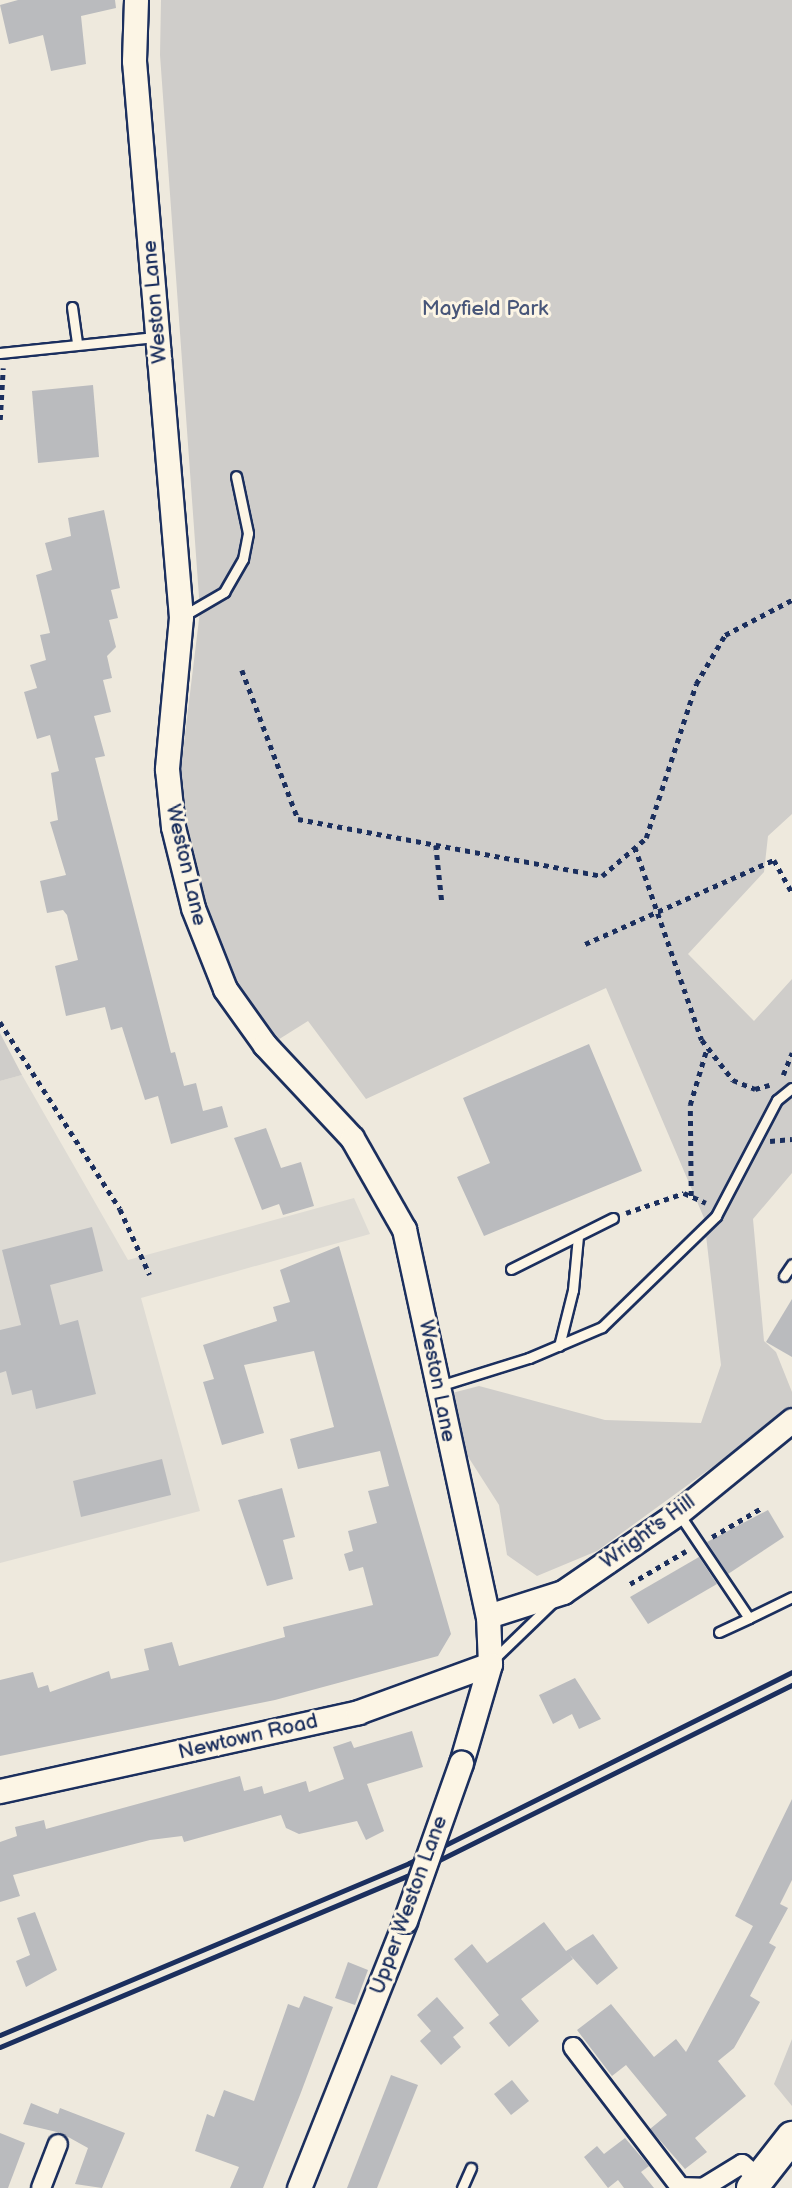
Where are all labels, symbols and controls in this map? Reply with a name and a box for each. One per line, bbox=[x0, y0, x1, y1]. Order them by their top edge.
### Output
street label: Weston Lane bbox=[137, 239, 173, 365]
park label: Mayfield Park bbox=[422, 296, 548, 322]
street label: Weston Lane bbox=[160, 802, 212, 928]
street label: Weston Lane bbox=[413, 1318, 461, 1444]
street label: Wright's Hill bbox=[596, 1489, 700, 1575]
street label: Newtown Road bbox=[176, 1709, 320, 1765]
street label: Upper Weston Lane bbox=[365, 1812, 453, 1998]

